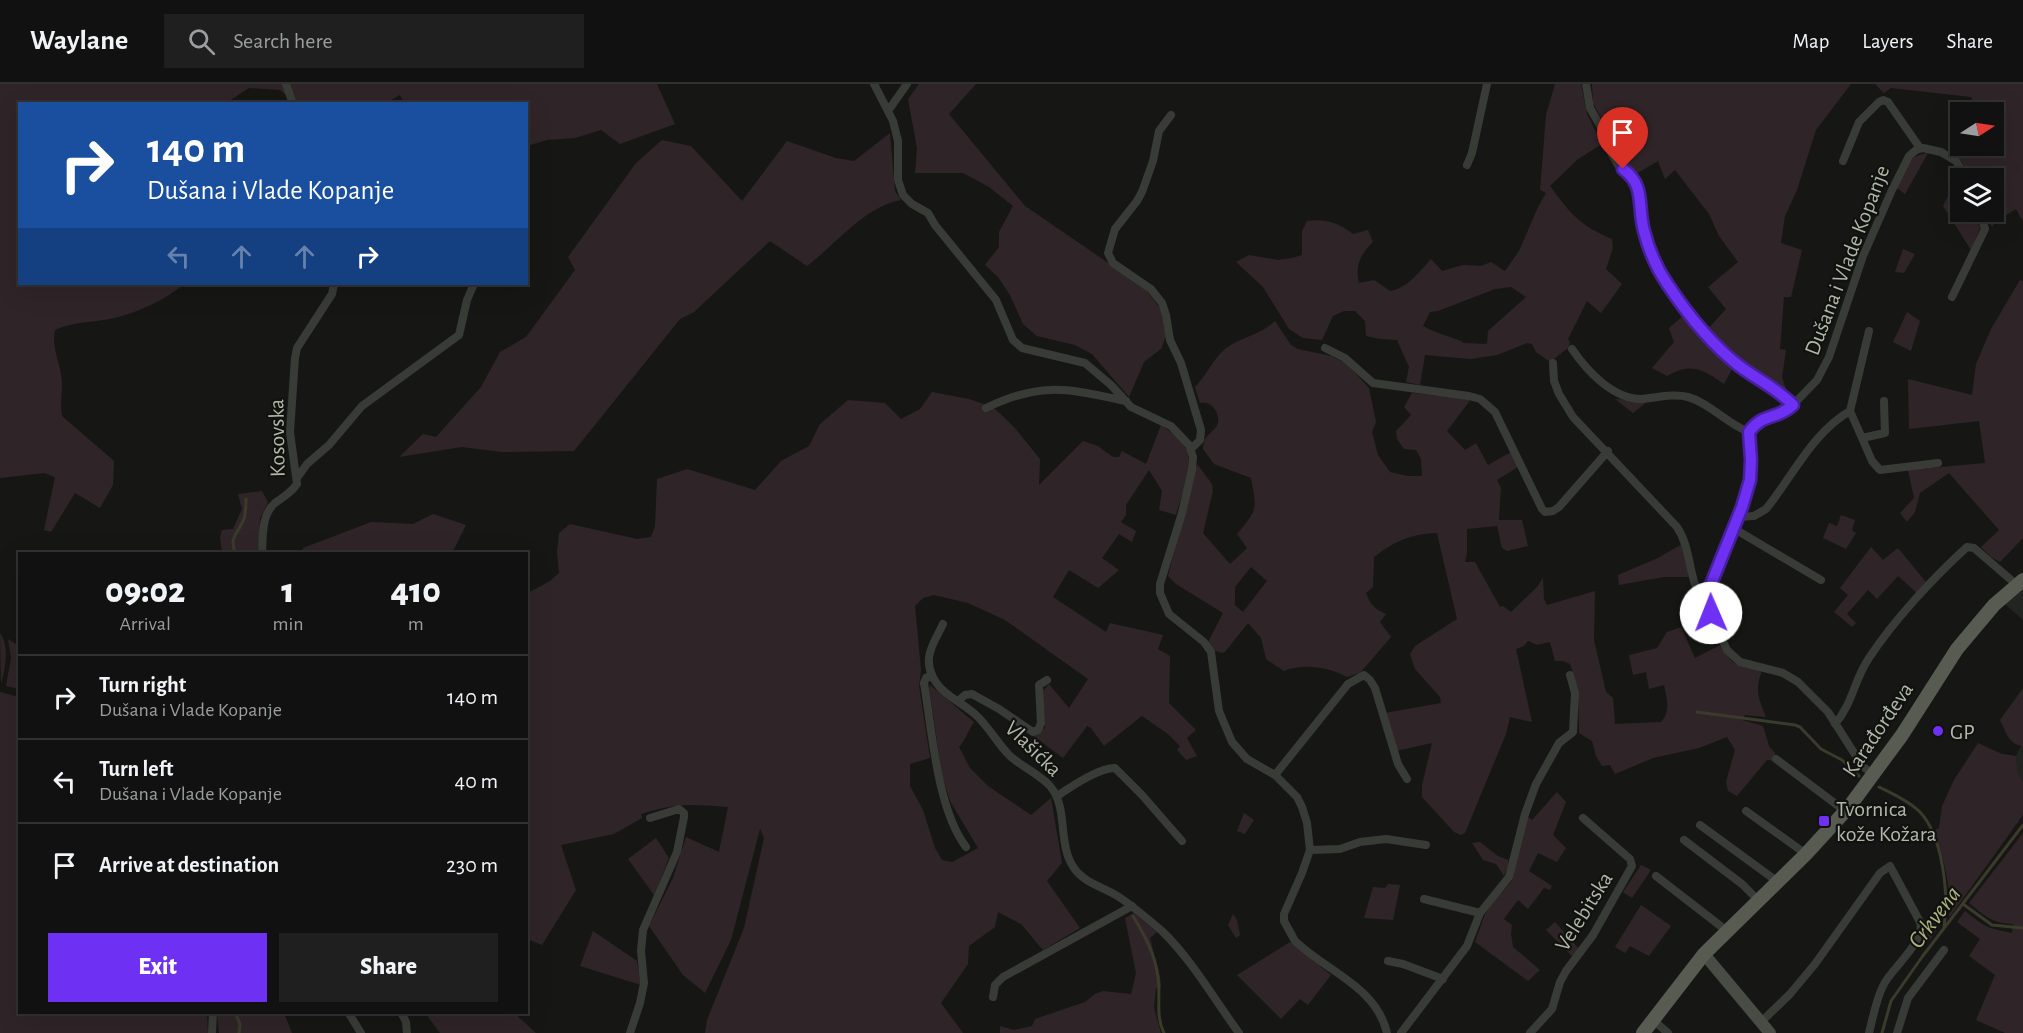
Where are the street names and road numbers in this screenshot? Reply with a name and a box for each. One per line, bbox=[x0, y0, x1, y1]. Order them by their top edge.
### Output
street label: Dušana i Vlade Kopanje bbox=[1801, 162, 1893, 358]
street label: Kosovska bbox=[265, 399, 289, 477]
street label: Karađorđeva bbox=[1838, 678, 1917, 781]
street label: Vlašićka bbox=[1001, 717, 1066, 781]
street label: Velebitska bbox=[1551, 868, 1617, 955]

